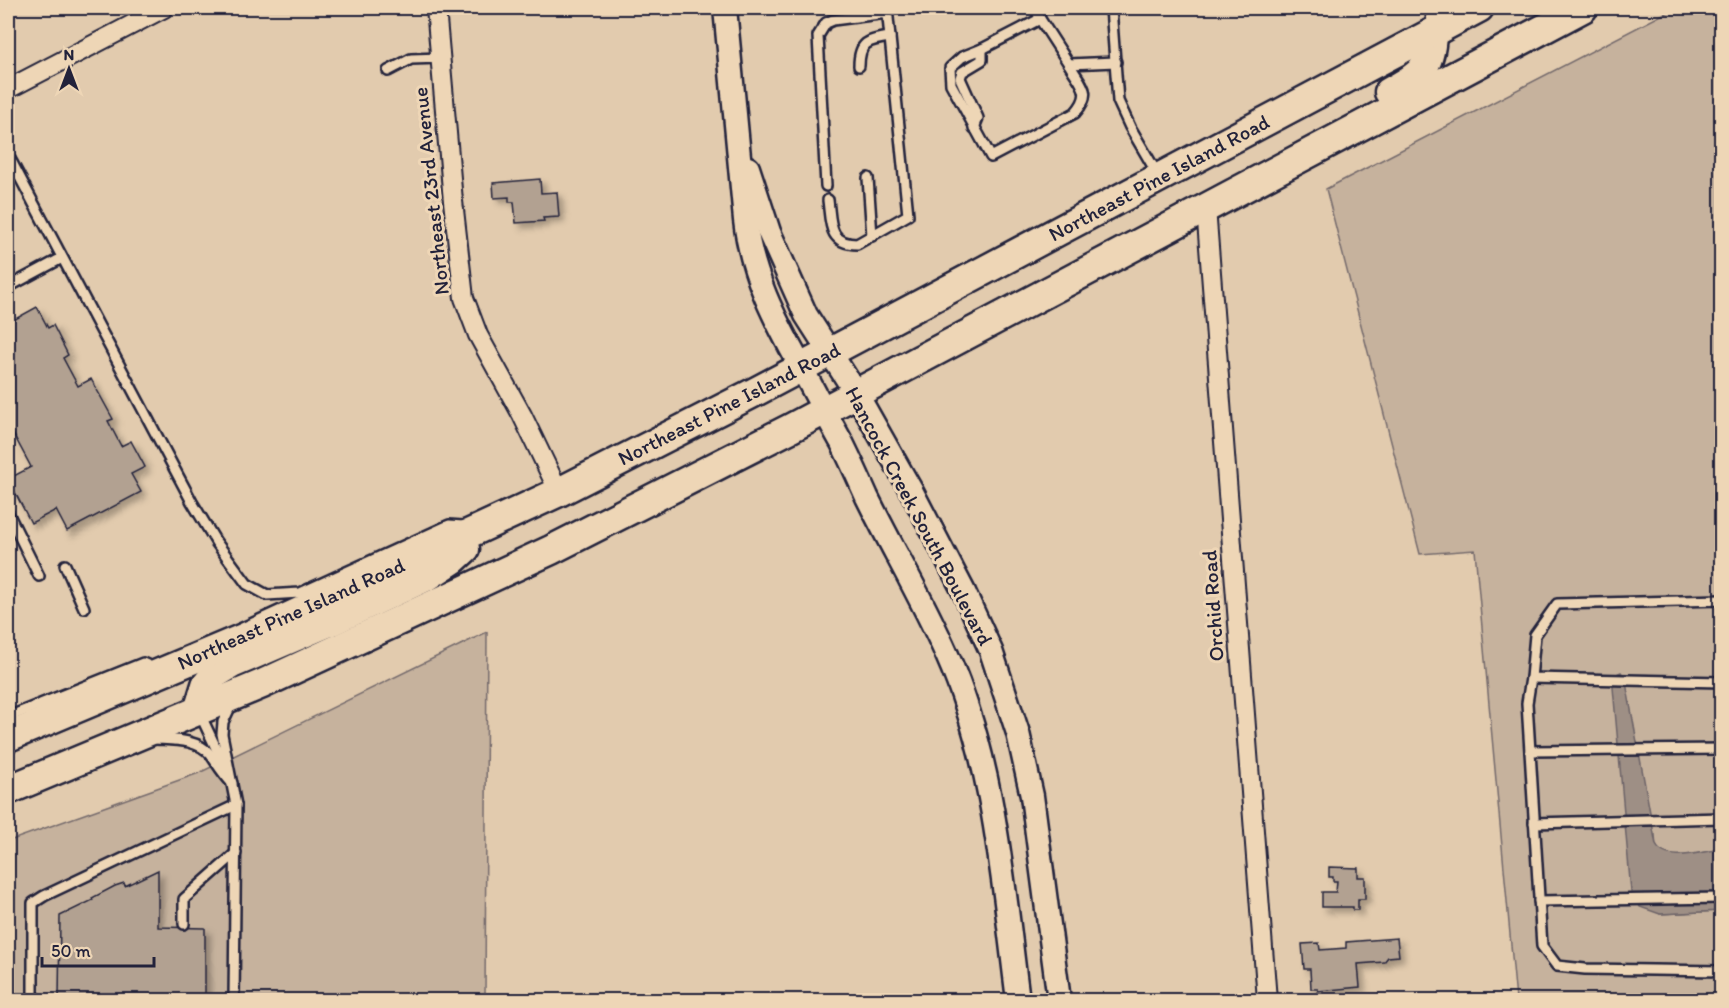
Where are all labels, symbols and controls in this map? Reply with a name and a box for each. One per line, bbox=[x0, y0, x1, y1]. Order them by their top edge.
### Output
north arrow bbox=[39, 39, 99, 99]
text: N bbox=[64, 45, 74, 64]
street label: Northeast 23rd Avenue bbox=[407, 86, 454, 296]
street label: Northeast Pine Island Road bbox=[1044, 109, 1273, 246]
street label: Northeast Pine Island Road bbox=[613, 337, 844, 471]
street label: Hancock Creek South Boulevard bbox=[840, 382, 999, 650]
street label: Orchid Road bbox=[1196, 550, 1229, 663]
street label: Northeast Pine Island Road bbox=[173, 552, 408, 675]
scale bar bbox=[42, 930, 154, 968]
text: 50 m bbox=[51, 940, 91, 962]

